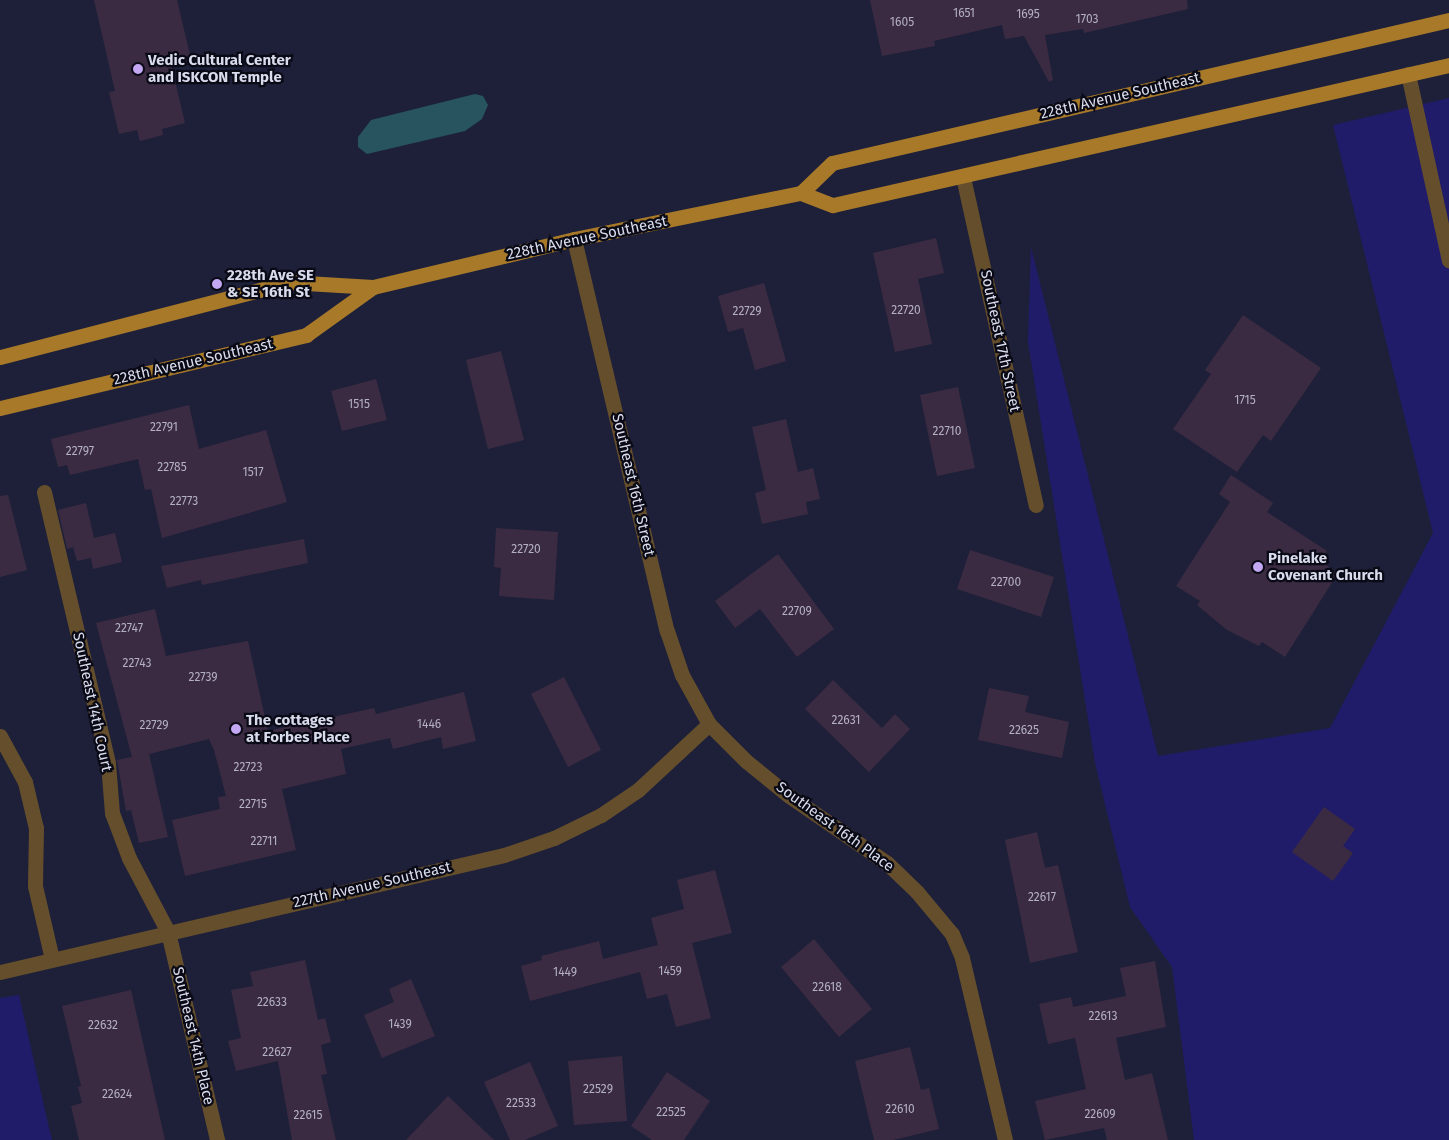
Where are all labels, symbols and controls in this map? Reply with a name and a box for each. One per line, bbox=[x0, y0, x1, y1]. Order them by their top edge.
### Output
house number: 1651 bbox=[953, 7, 975, 21]
house number: 1695 bbox=[1016, 8, 1040, 22]
house number: 1703 bbox=[1076, 13, 1098, 27]
house number: 1605 bbox=[890, 16, 914, 30]
place label: Vedic Cultural Center and ISKCON Temple bbox=[148, 51, 291, 86]
marker: Vedic Cultural Center and ISKCON Temple bbox=[132, 63, 144, 75]
street label: 228th Avenue Southeast bbox=[1038, 69, 1202, 123]
street label: 228th Avenue Southeast bbox=[505, 212, 669, 264]
place label: 228th Ave SE & SE 16th St bbox=[227, 266, 314, 301]
street label: Southeast 17th Street bbox=[976, 269, 1024, 413]
marker: 228th Ave SE & SE 16th St bbox=[211, 278, 223, 290]
house number: 22720 bbox=[891, 304, 921, 318]
house number: 22729 bbox=[732, 305, 762, 319]
street label: 228th Avenue Southeast bbox=[111, 335, 275, 389]
house number: 1715 bbox=[1234, 394, 1256, 408]
house number: 1515 bbox=[348, 398, 370, 412]
street label: Southeast 16th Street bbox=[608, 412, 658, 558]
house number: 22791 bbox=[150, 421, 178, 435]
house number: 22710 bbox=[933, 425, 961, 439]
house number: 22797 bbox=[66, 445, 94, 459]
house number: 22785 bbox=[157, 461, 187, 475]
house number: 1517 bbox=[242, 466, 264, 480]
house number: 22773 bbox=[170, 495, 198, 509]
house number: 22720 bbox=[511, 543, 541, 557]
place label: Pinelake Covenant Church bbox=[1268, 549, 1383, 584]
marker: Pinelake Covenant Church bbox=[1252, 561, 1264, 573]
house number: 22700 bbox=[991, 576, 1021, 590]
house number: 22709 bbox=[782, 605, 812, 619]
house number: 22747 bbox=[115, 622, 143, 636]
street label: Southeast 14th Court bbox=[68, 631, 116, 773]
house number: 22743 bbox=[123, 657, 151, 671]
house number: 22739 bbox=[188, 671, 218, 685]
place label: The cottages at Forbes Place bbox=[246, 711, 350, 746]
house number: 22631 bbox=[831, 714, 861, 728]
house number: 1446 bbox=[417, 718, 441, 732]
house number: 22729 bbox=[139, 719, 169, 733]
marker: The cottages at Forbes Place bbox=[230, 723, 242, 735]
house number: 22625 bbox=[1009, 724, 1039, 738]
house number: 22723 bbox=[234, 761, 262, 775]
street label: Southeast 16th Place bbox=[773, 778, 897, 876]
house number: 22715 bbox=[239, 798, 267, 812]
house number: 22711 bbox=[250, 835, 278, 849]
street label: 227th Avenue Southeast bbox=[291, 858, 453, 912]
house number: 22617 bbox=[1028, 891, 1056, 905]
street label: Southeast 14th Place bbox=[168, 965, 218, 1107]
house number: 1459 bbox=[658, 965, 682, 979]
house number: 1449 bbox=[553, 966, 577, 980]
house number: 22618 bbox=[812, 981, 842, 995]
house number: 22633 bbox=[257, 996, 287, 1010]
house number: 22613 bbox=[1089, 1010, 1117, 1024]
house number: 1439 bbox=[388, 1018, 412, 1032]
house number: 22632 bbox=[88, 1019, 118, 1033]
house number: 22627 bbox=[262, 1046, 292, 1060]
house number: 22529 bbox=[583, 1083, 613, 1097]
house number: 22624 bbox=[102, 1088, 132, 1102]
house number: 22533 bbox=[506, 1097, 536, 1111]
house number: 22610 bbox=[885, 1103, 915, 1117]
house number: 22525 bbox=[656, 1106, 686, 1120]
house number: 22609 bbox=[1084, 1108, 1116, 1122]
house number: 22615 bbox=[294, 1109, 322, 1123]

